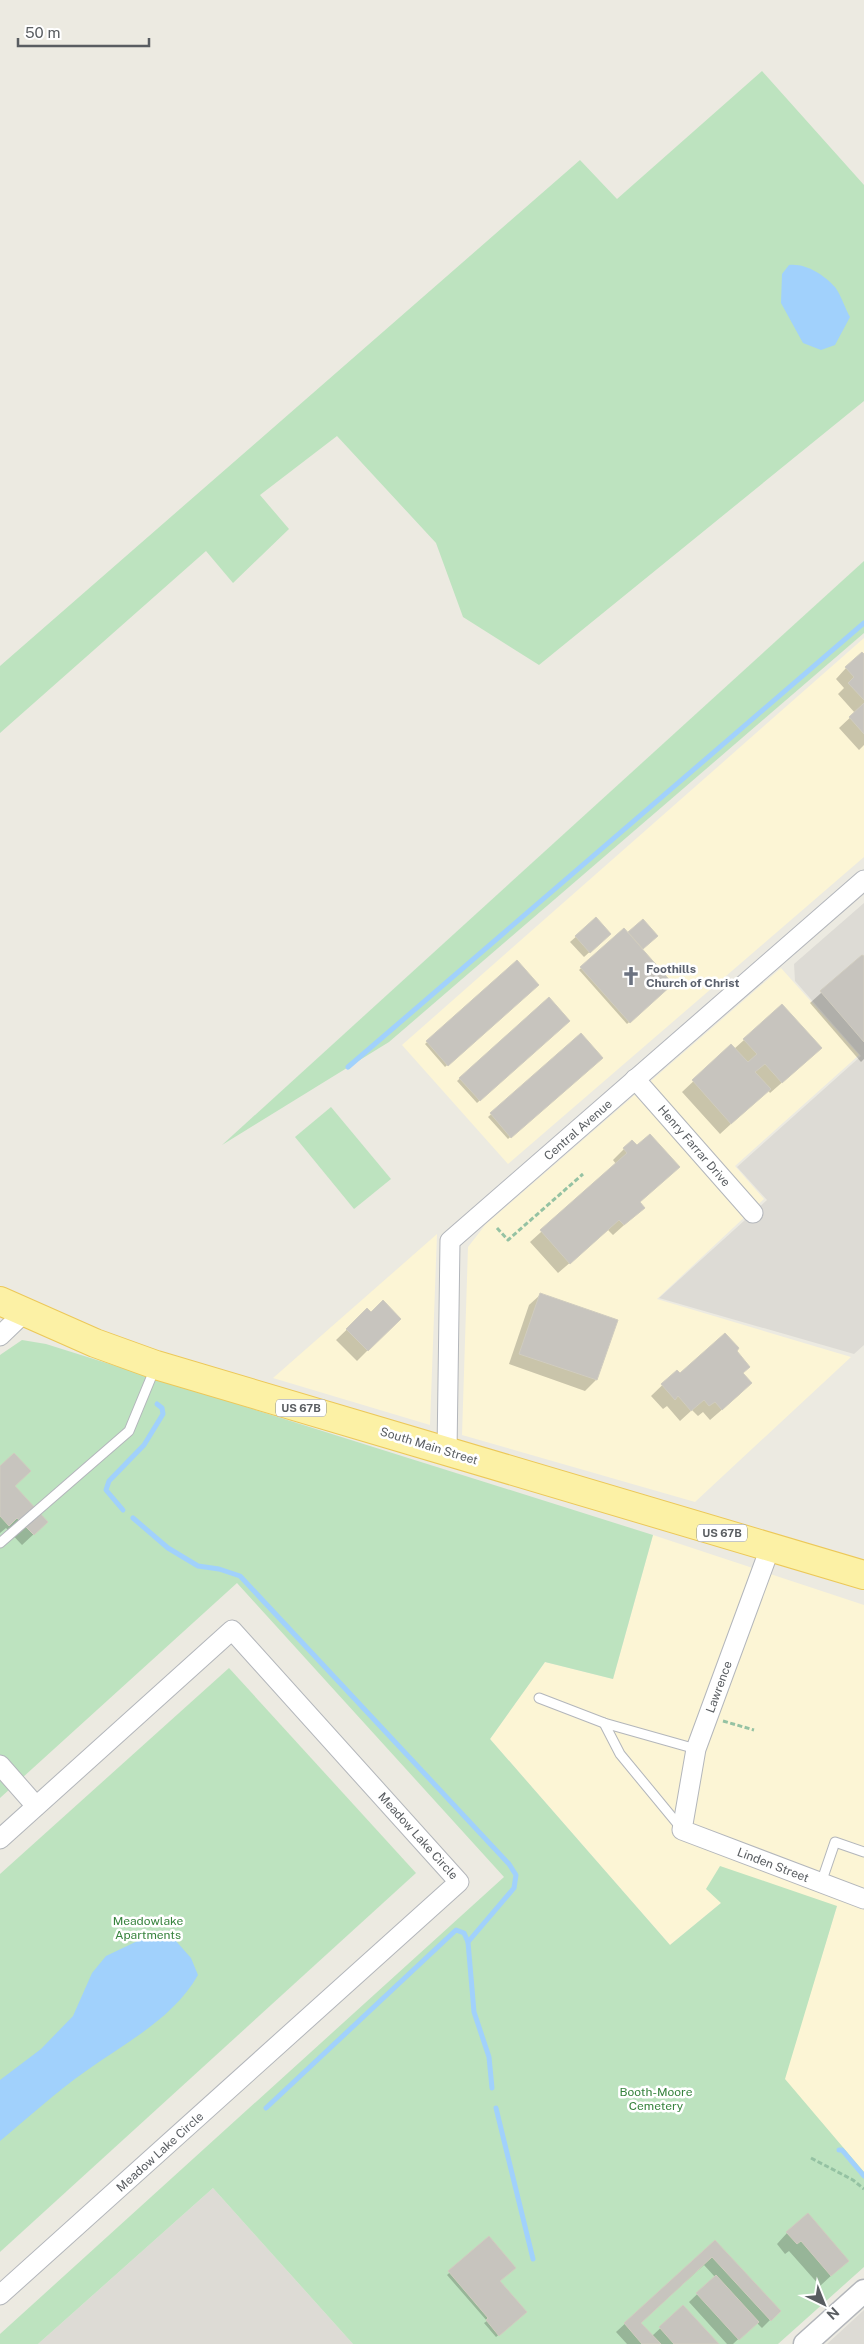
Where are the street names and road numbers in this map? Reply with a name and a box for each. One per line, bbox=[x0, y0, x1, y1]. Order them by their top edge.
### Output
street label: Central Avenue bbox=[541, 1097, 615, 1163]
street label: Henry Farrar Drive bbox=[655, 1103, 733, 1190]
road number: US 67B bbox=[276, 1400, 326, 1416]
street label: South Main Street bbox=[378, 1424, 480, 1468]
road number: US 67B bbox=[697, 1525, 747, 1542]
street label: Lawrence bbox=[703, 1659, 735, 1715]
street label: Meadow Lake Circle bbox=[375, 1790, 461, 1882]
street label: Linden Street bbox=[735, 1845, 811, 1885]
street label: Meadow Lake Circle bbox=[114, 2109, 206, 2195]

